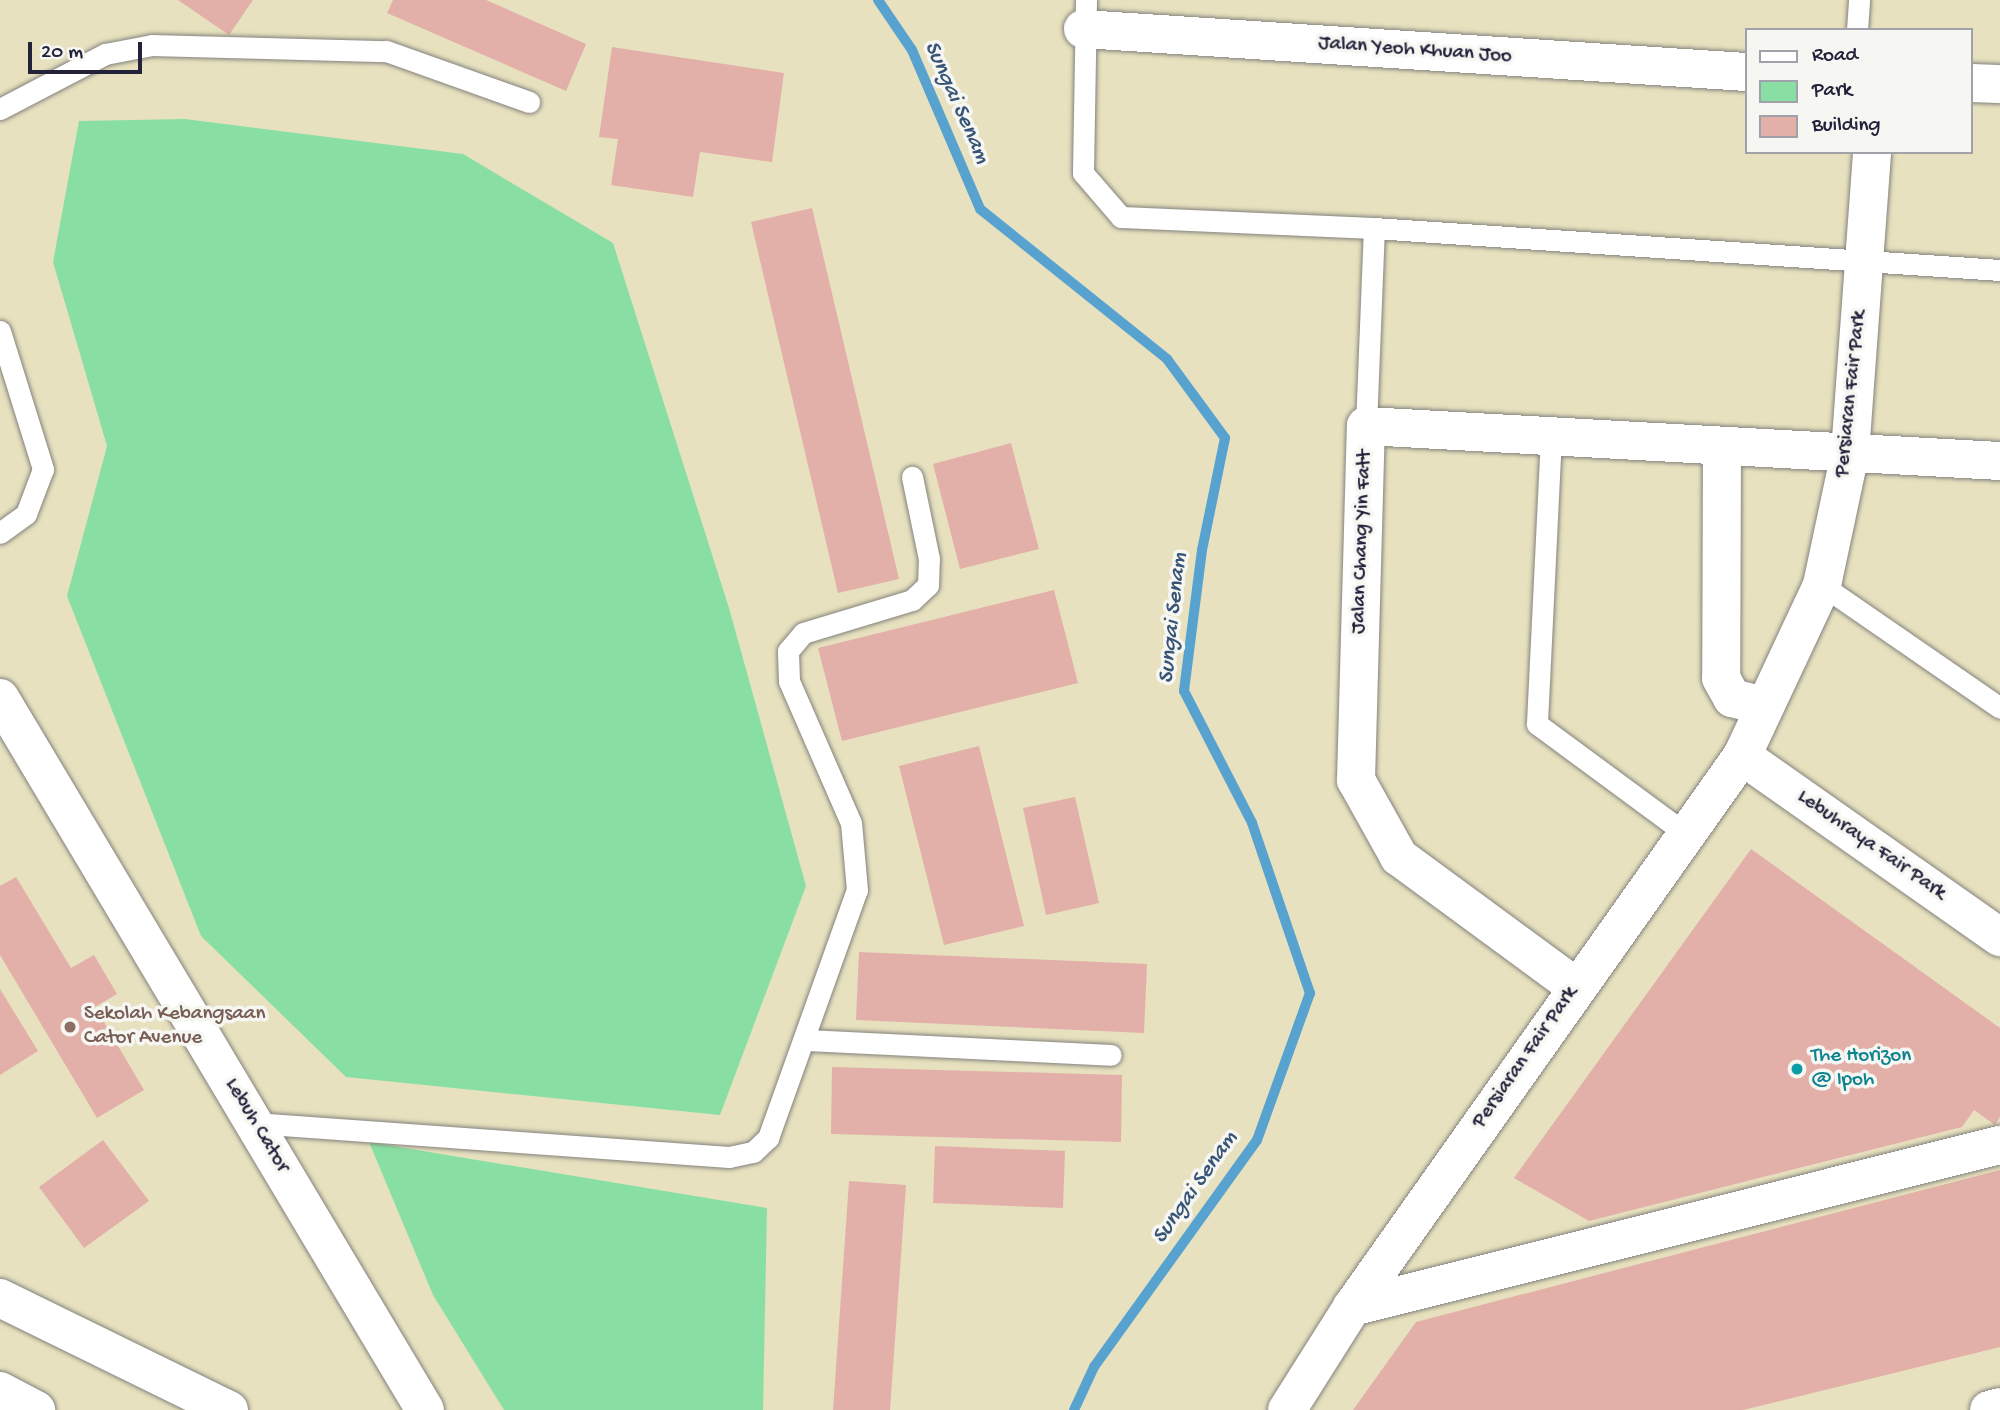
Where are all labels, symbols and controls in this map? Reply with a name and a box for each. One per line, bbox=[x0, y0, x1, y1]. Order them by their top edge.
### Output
scale bar bbox=[32, 28, 145, 72]
legend bbox=[1744, 28, 1972, 154]
street label: Jalan Yeoh Khuan Joo bbox=[1317, 32, 1513, 70]
water label: Sungai Senam bbox=[917, 37, 995, 169]
text: 20 m bbox=[41, 41, 83, 66]
text: Road bbox=[1812, 44, 1858, 69]
text: Park bbox=[1812, 79, 1852, 104]
text: Building bbox=[1812, 114, 1881, 139]
street label: Persiaran Fair Park bbox=[1831, 310, 1873, 478]
street label: Jalan Chang Yin Fatt bbox=[1347, 450, 1379, 634]
water label: Sungai Senam bbox=[1153, 551, 1195, 685]
street label: Lebuhraya Fair Park bbox=[1792, 785, 1950, 907]
street label: Persiaran Fair Park bbox=[1468, 982, 1584, 1134]
place label: Sekolah Kebangsaan Cator Avenue bbox=[84, 1002, 265, 1052]
marker: Sekolah Kebangsaan Cator Avenue bbox=[62, 1019, 78, 1035]
place label: The Horizon @ Ipoh bbox=[1811, 1044, 1911, 1094]
marker: The Horizon @ Ipoh bbox=[1789, 1061, 1805, 1077]
street label: Lebuh Cator bbox=[218, 1074, 294, 1178]
water label: Sungai Senam bbox=[1147, 1126, 1245, 1250]

